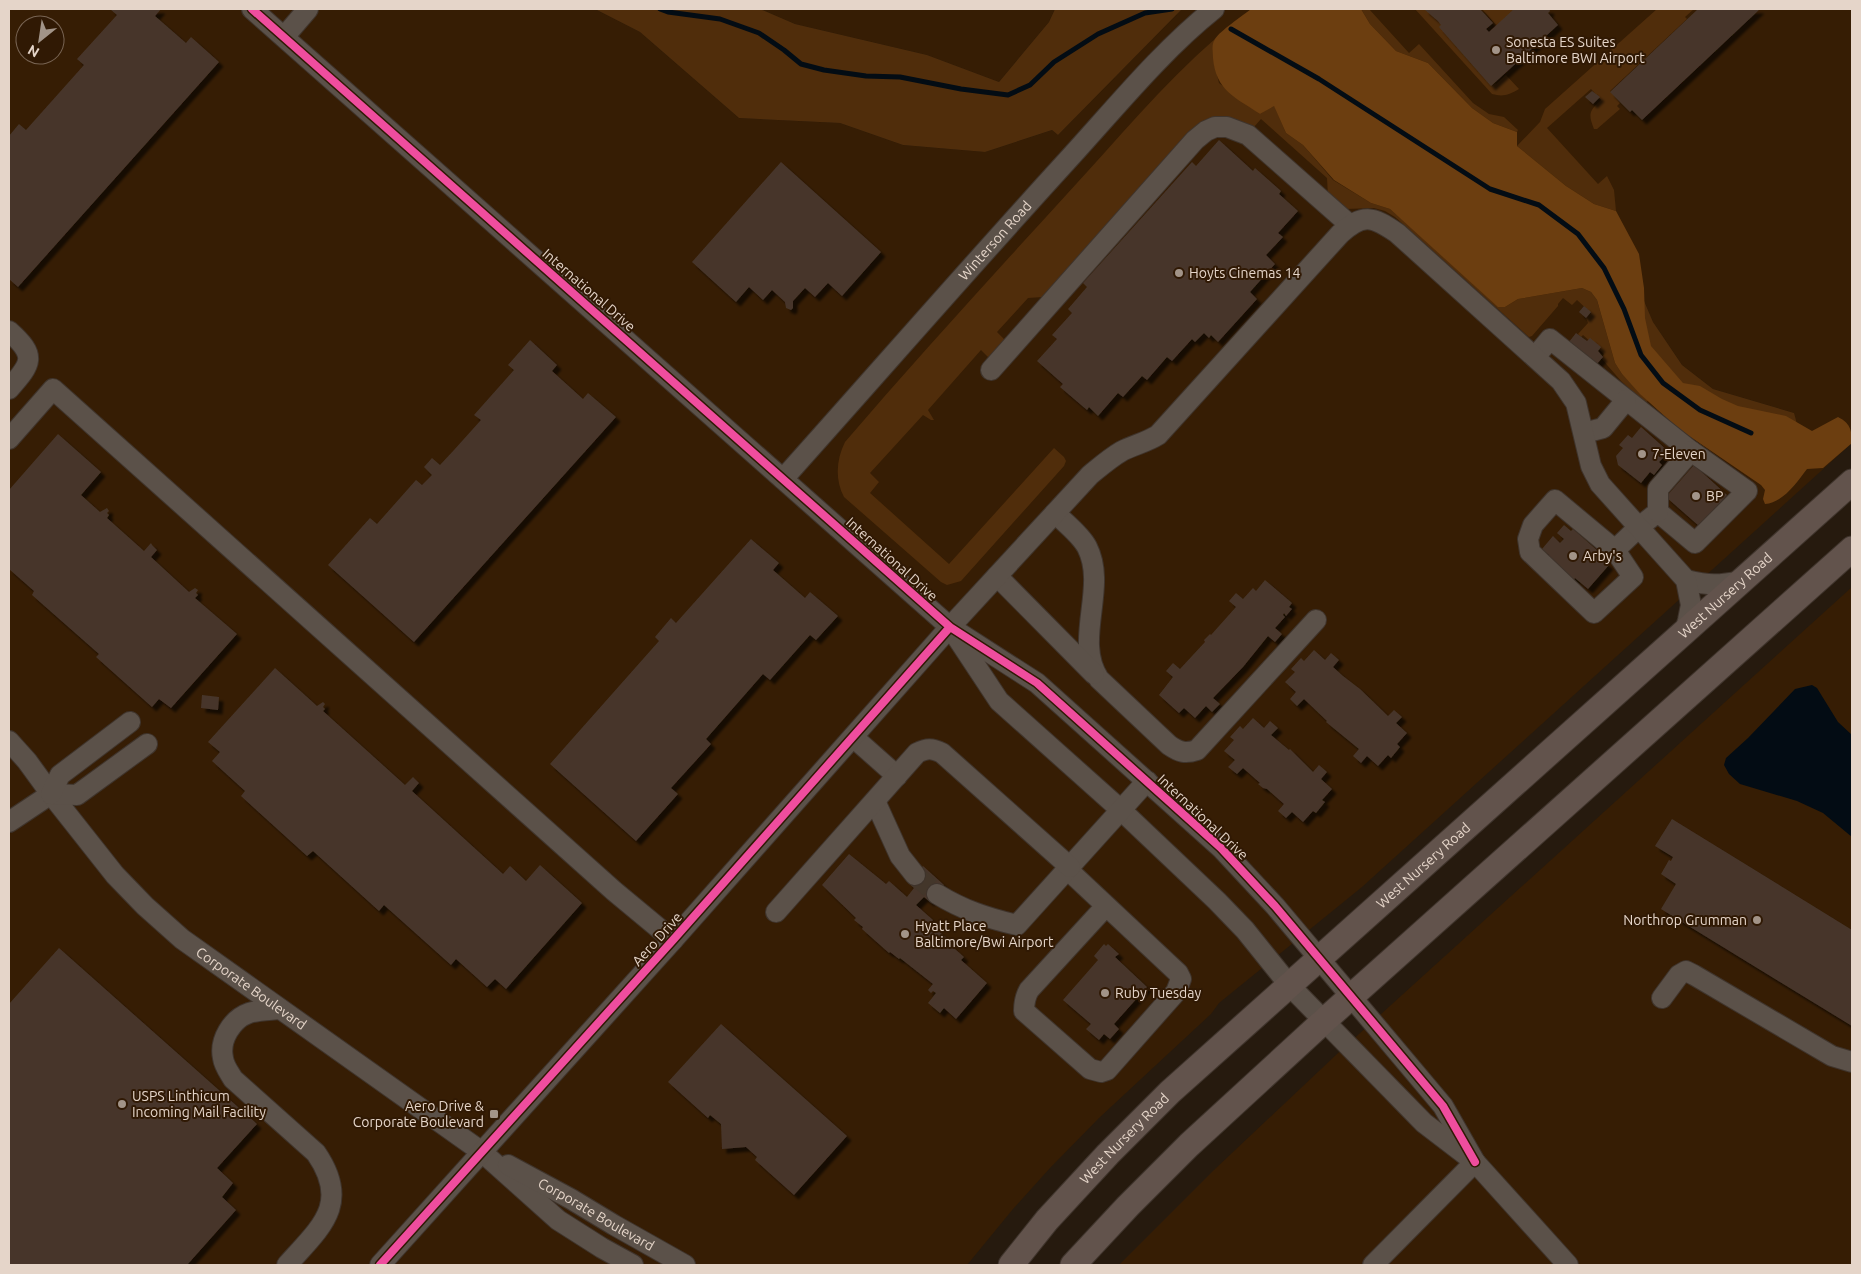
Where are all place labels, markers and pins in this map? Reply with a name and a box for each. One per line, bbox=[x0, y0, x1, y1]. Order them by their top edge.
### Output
place label: Sonesta ES Suites Baltimore BWI Airport bbox=[1506, 34, 1645, 66]
marker: Sonesta ES Suites Baltimore BWI Airport bbox=[1490, 44, 1502, 56]
place label: Hoyts Cinemas 14 bbox=[1189, 265, 1301, 281]
marker: Hoyts Cinemas 14 bbox=[1173, 267, 1185, 279]
place label: 7-Eleven bbox=[1652, 446, 1706, 462]
marker: 7-Eleven bbox=[1636, 448, 1648, 460]
place label: BP bbox=[1706, 488, 1723, 504]
marker: BP bbox=[1690, 490, 1702, 502]
place label: Arby's bbox=[1583, 548, 1622, 564]
marker: Arby's bbox=[1567, 550, 1579, 562]
place label: Northrop Grumman bbox=[1623, 912, 1747, 928]
marker: Northrop Grumman bbox=[1751, 914, 1763, 926]
place label: Hyatt Place Baltimore/Bwi Airport bbox=[915, 918, 1054, 950]
marker: Hyatt Place Baltimore/Bwi Airport bbox=[899, 928, 911, 940]
place label: Ruby Tuesday bbox=[1115, 985, 1201, 1001]
marker: Ruby Tuesday bbox=[1099, 987, 1111, 999]
place label: USPS Linthicum Incoming Mail Facility bbox=[132, 1088, 266, 1120]
marker: USPS Linthicum Incoming Mail Facility bbox=[116, 1098, 128, 1110]
place label: Aero Drive & Corporate Boulevard bbox=[353, 1098, 485, 1130]
marker: Aero Drive & Corporate Boulevard bbox=[488, 1108, 500, 1120]

